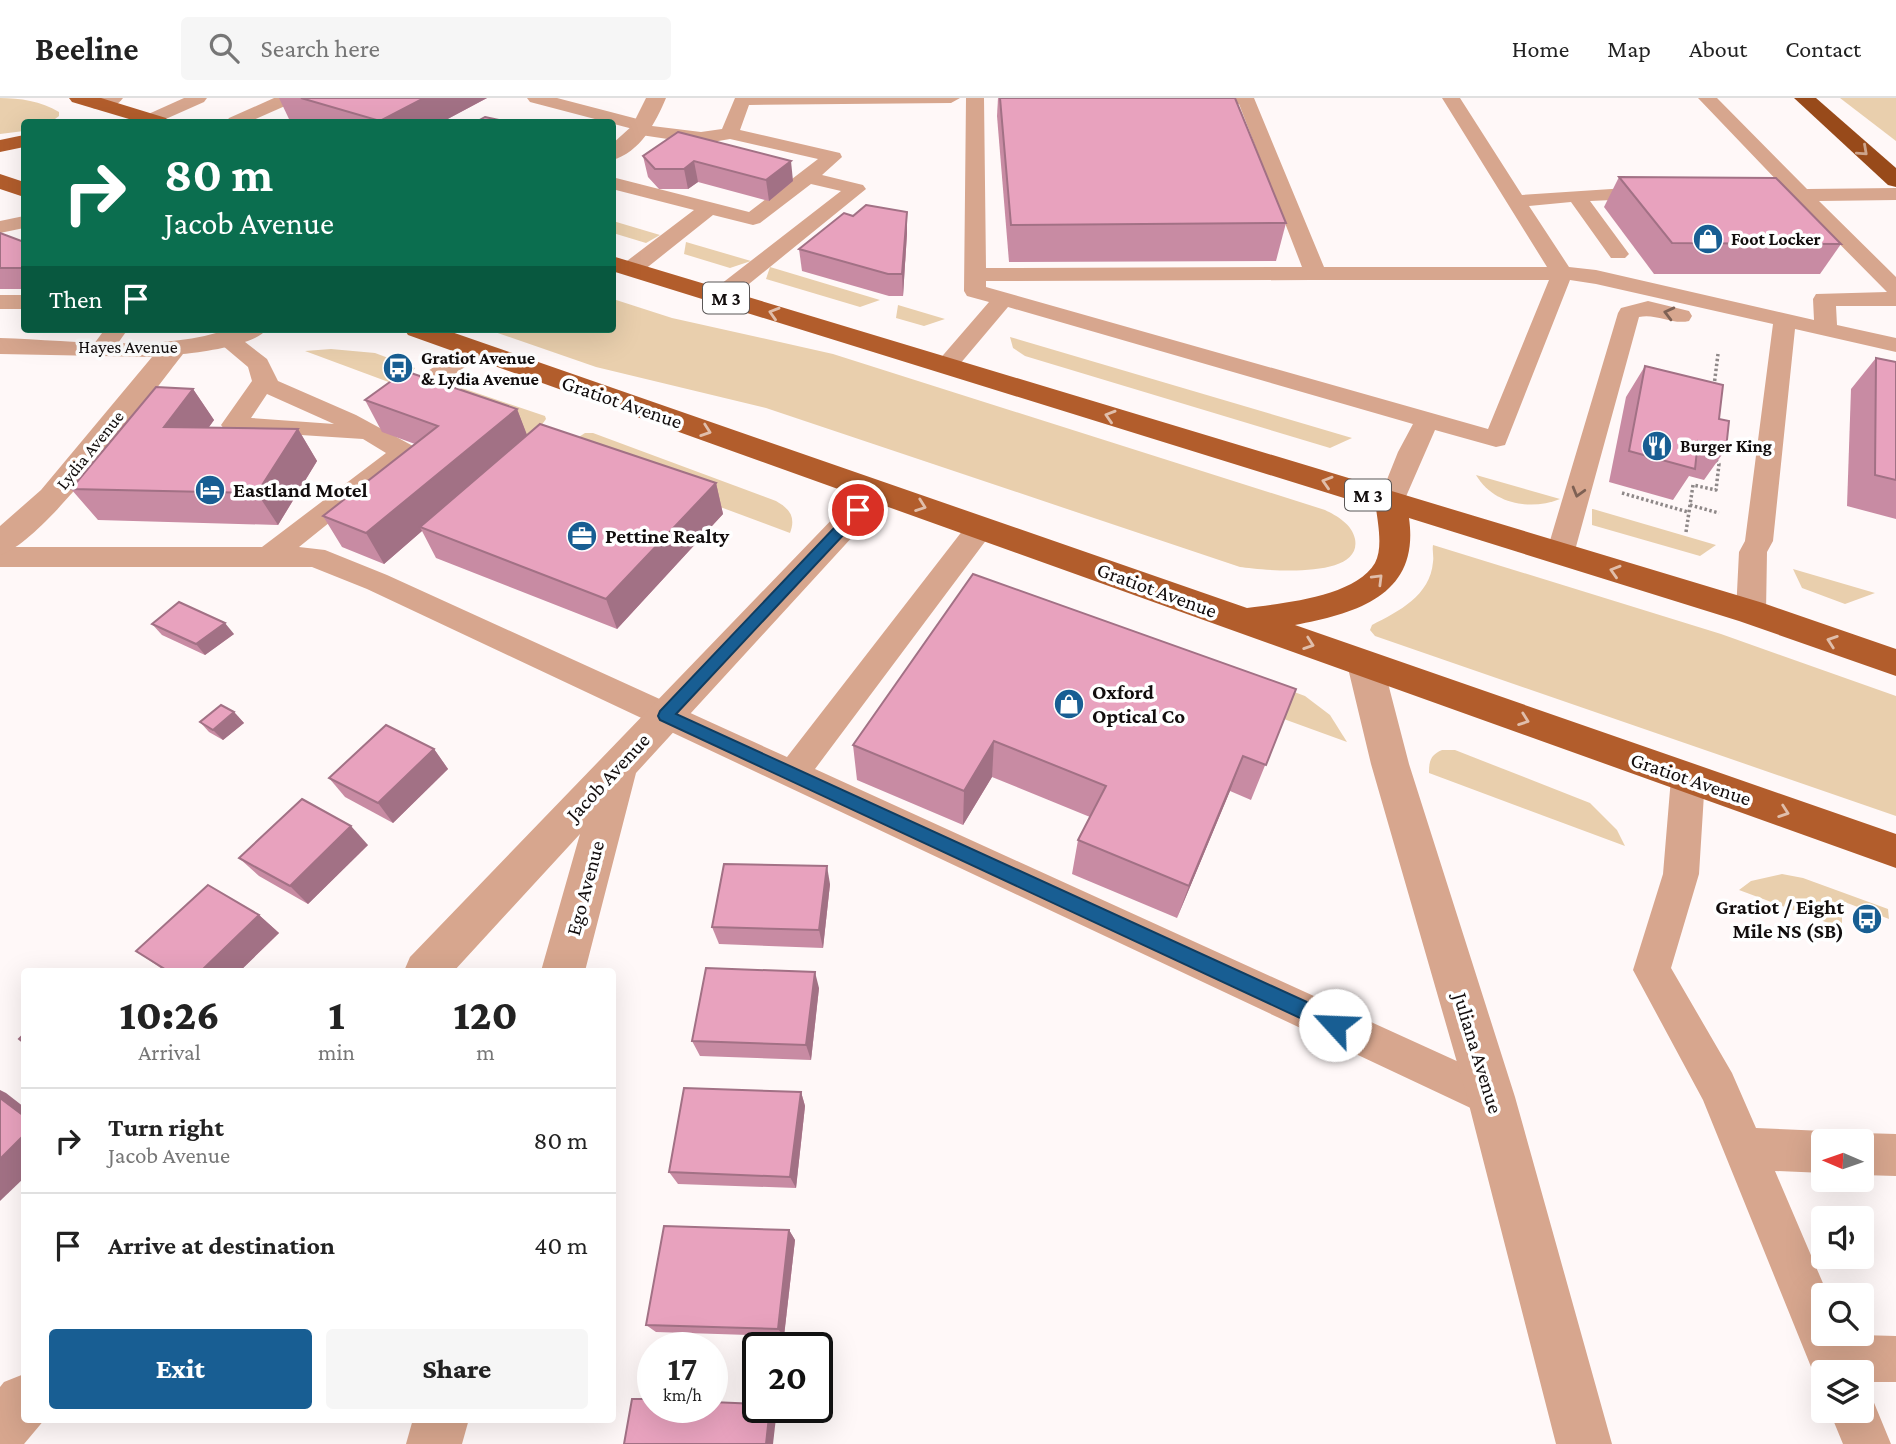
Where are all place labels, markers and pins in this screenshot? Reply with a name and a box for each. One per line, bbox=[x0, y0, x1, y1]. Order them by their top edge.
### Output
shop icon: Foot Locker bbox=[1691, 222, 1725, 256]
place label: Foot Locker bbox=[1731, 229, 1821, 249]
place label: Gratiot Avenue & Lydia Avenue bbox=[421, 348, 539, 389]
bus stop icon: Gratiot Avenue & Lydia Avenue bbox=[381, 351, 415, 385]
restaurant icon: Burger King bbox=[1640, 429, 1674, 463]
place label: Burger King bbox=[1680, 436, 1772, 456]
hotel icon: Eastland Motel bbox=[193, 473, 227, 507]
place label: Eastland Motel bbox=[233, 478, 368, 502]
pin bbox=[828, 480, 888, 540]
office icon: Pettine Realty bbox=[565, 519, 599, 553]
place label: Pettine Realty bbox=[605, 524, 730, 548]
place label: Oxford Optical Co bbox=[1092, 680, 1185, 728]
shop icon: Oxford Optical Co bbox=[1052, 687, 1086, 721]
place label: Gratiot / Eight Mile NS (SB) bbox=[1715, 895, 1844, 943]
bus stop icon: Gratiot / Eight Mile NS (SB) bbox=[1850, 902, 1884, 936]

